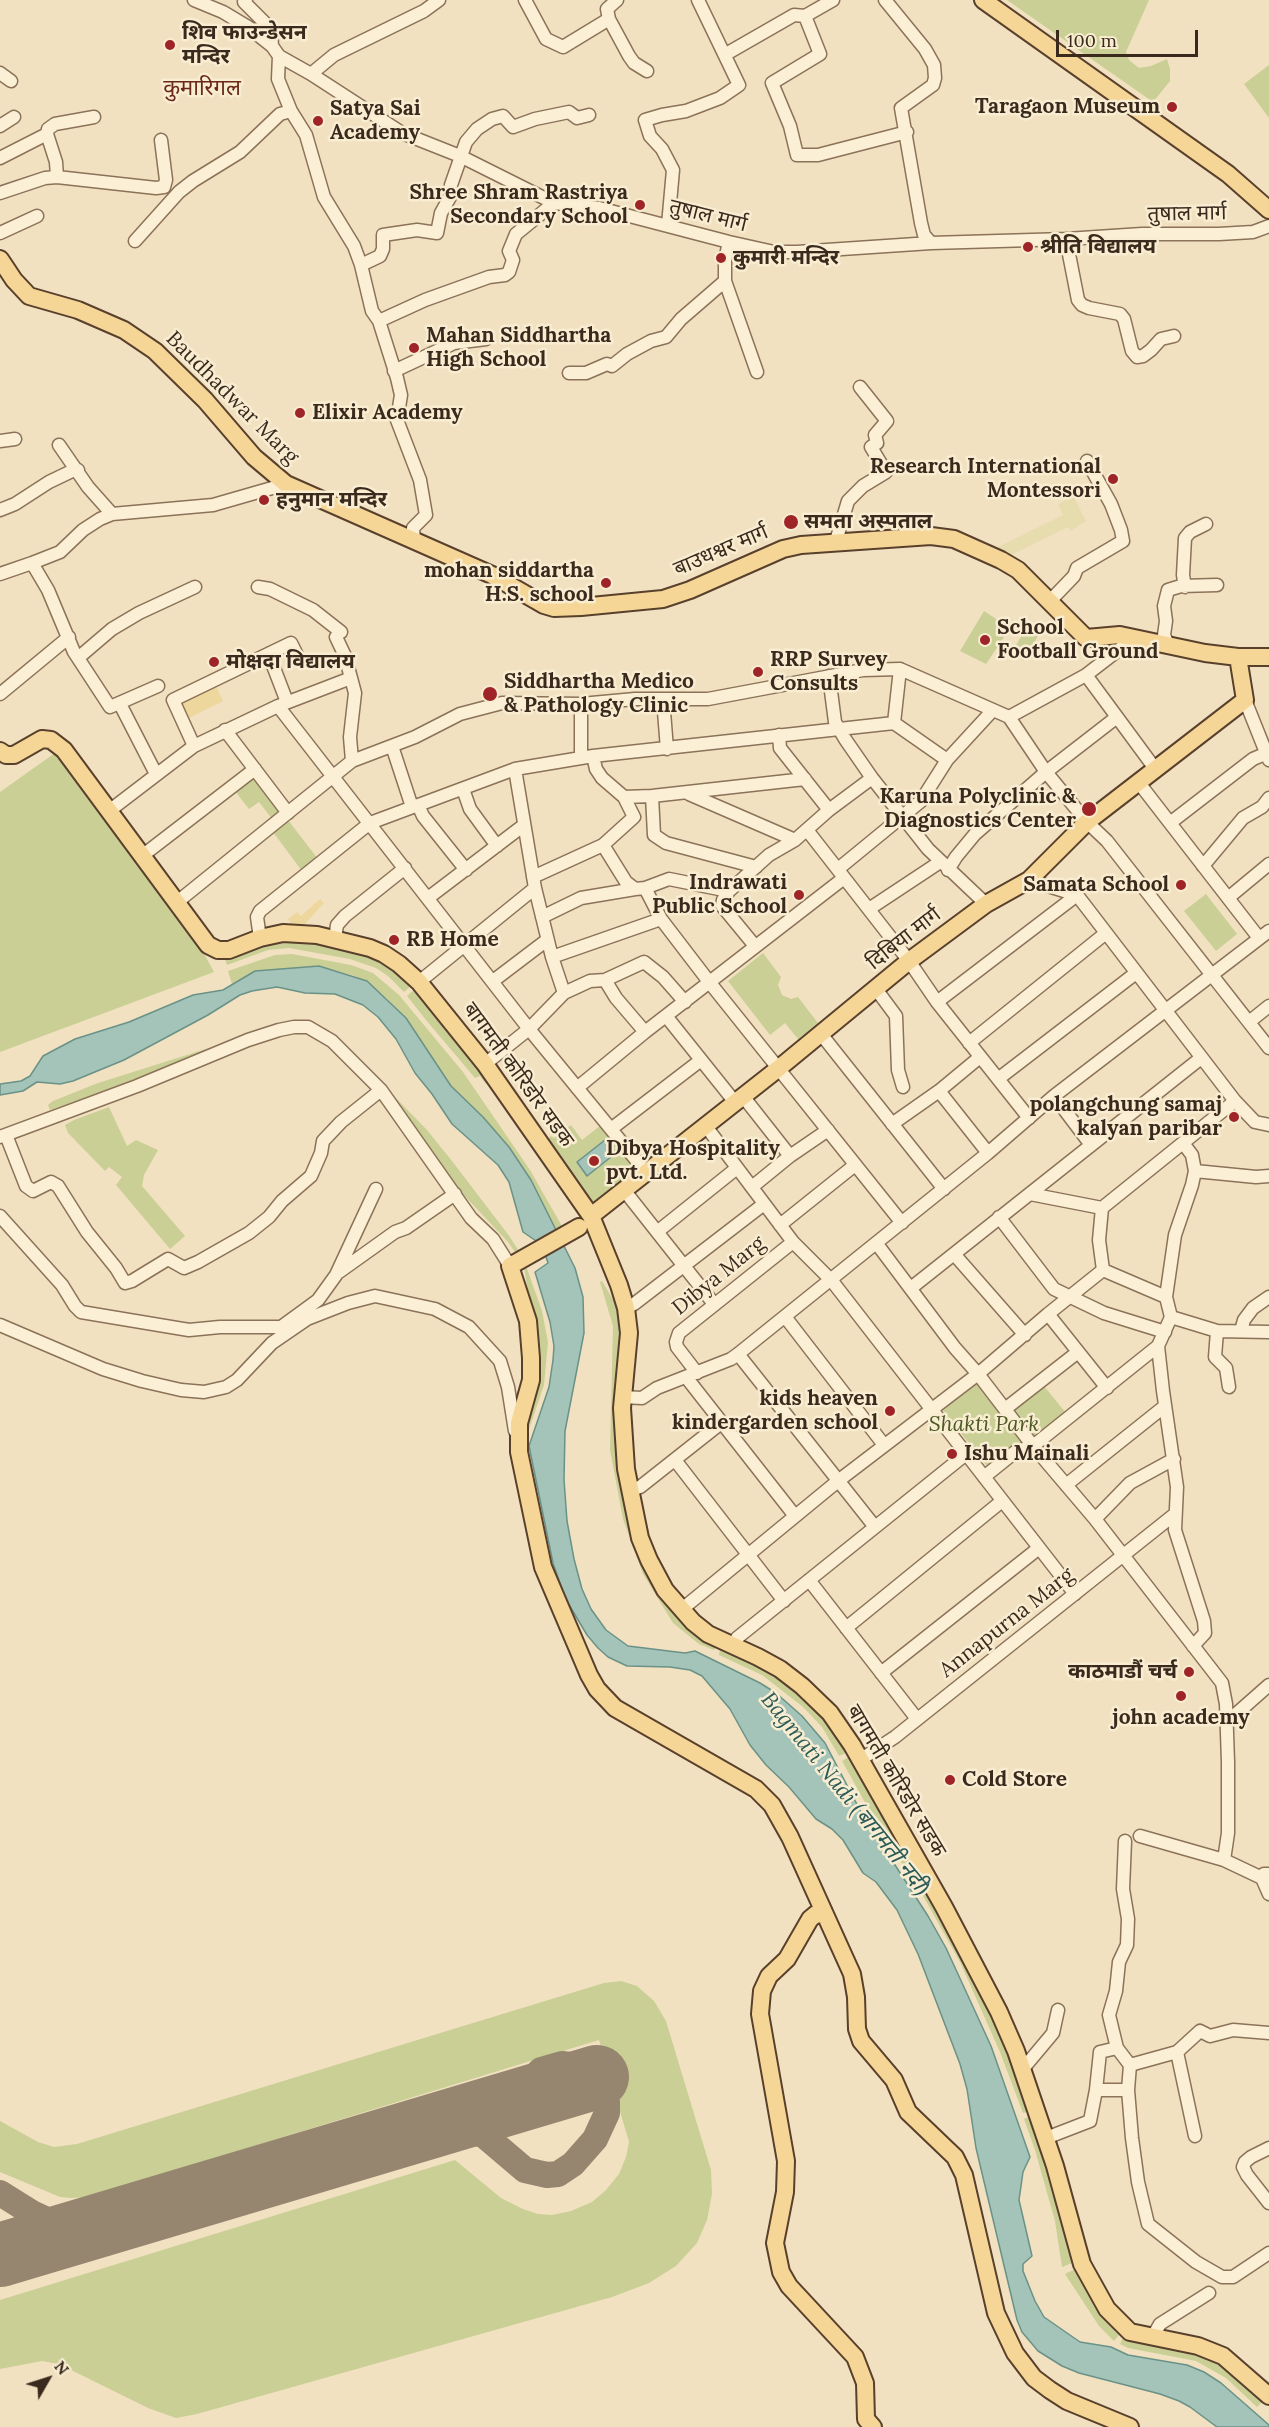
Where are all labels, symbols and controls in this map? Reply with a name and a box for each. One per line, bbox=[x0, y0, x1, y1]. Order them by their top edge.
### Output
scale bar bbox=[1059, 18, 1202, 56]
place label: शिव फाउन्डेसन मन्दिर bbox=[182, 20, 307, 70]
text: 100 m bbox=[1067, 29, 1117, 52]
marker: शिव फाउन्डेसन मन्दिर bbox=[163, 38, 177, 52]
district label: कुमारिगल bbox=[163, 76, 241, 102]
place label: Taragaon Museum bbox=[975, 94, 1160, 120]
place label: Satya Sai Academy bbox=[330, 96, 421, 146]
marker: Taragaon Museum bbox=[1165, 100, 1179, 114]
marker: Satya Sai Academy bbox=[311, 114, 325, 128]
place label: Shree Shram Rastriya Secondary School bbox=[410, 180, 628, 230]
street label: तुषाल मार्ग bbox=[667, 194, 749, 238]
marker: Shree Shram Rastriya Secondary School bbox=[633, 198, 647, 212]
street label: तुषाल मार्ग bbox=[1147, 201, 1227, 227]
place label: श्रीति विद्यालय bbox=[1040, 234, 1156, 260]
marker: श्रीति विद्यालय bbox=[1021, 240, 1035, 254]
place label: कुमारी मन्दिर bbox=[733, 245, 839, 271]
marker: कुमारी मन्दिर bbox=[714, 251, 728, 265]
place label: Mahan Siddhartha High School bbox=[426, 323, 611, 373]
street label: Baudhadwar Marg bbox=[160, 326, 304, 470]
marker: Mahan Siddhartha High School bbox=[407, 341, 421, 355]
place label: Elixir Academy bbox=[312, 400, 463, 426]
marker: Elixir Academy bbox=[293, 406, 307, 420]
place label: Research International Montessori bbox=[870, 454, 1101, 504]
marker: Research International Montessori bbox=[1106, 472, 1120, 486]
place label: हनुमान मन्दिर bbox=[276, 487, 387, 513]
marker: हनुमान मन्दिर bbox=[257, 493, 271, 507]
place label: समता अस्पताल bbox=[804, 509, 932, 535]
marker: समता अस्पताल bbox=[782, 513, 800, 531]
street label: बाउधश्वर मार्ग bbox=[670, 520, 772, 582]
place label: mohan siddartha H.S. school bbox=[424, 558, 594, 608]
marker: mohan siddartha H.S. school bbox=[599, 576, 613, 590]
place label: School Football Ground bbox=[997, 615, 1159, 665]
marker: School Football Ground bbox=[978, 633, 992, 647]
place label: RRP Survey Consults bbox=[770, 647, 887, 697]
place label: मोक्षदा विद्यालय bbox=[226, 649, 355, 675]
marker: मोक्षदा विद्यालय bbox=[207, 655, 221, 669]
marker: RRP Survey Consults bbox=[751, 665, 765, 679]
place label: Siddhartha Medico & Pathology Clinic bbox=[504, 669, 694, 719]
marker: Siddhartha Medico & Pathology Clinic bbox=[481, 685, 499, 703]
place label: Karuna Polyclinic & Diagnostics Center bbox=[880, 784, 1076, 834]
marker: Karuna Polyclinic & Diagnostics Center bbox=[1080, 800, 1098, 818]
place label: Indrawati Public School bbox=[652, 870, 787, 920]
place label: Samata School bbox=[1023, 872, 1169, 898]
marker: Samata School bbox=[1174, 878, 1188, 892]
marker: Indrawati Public School bbox=[792, 888, 806, 902]
street label: दिबिया मार्ग bbox=[862, 902, 946, 976]
place label: RB Home bbox=[406, 927, 499, 953]
marker: RB Home bbox=[387, 933, 401, 947]
street label: बागमती कोरिडोर सडक bbox=[457, 998, 579, 1152]
place label: polangchung samaj kalyan paribar bbox=[1030, 1092, 1222, 1142]
marker: polangchung samaj kalyan paribar bbox=[1227, 1110, 1241, 1124]
place label: Dibya Hospitality pvt. Ltd. bbox=[606, 1136, 780, 1186]
marker: Dibya Hospitality pvt. Ltd. bbox=[587, 1154, 601, 1168]
street label: Dibya Marg bbox=[668, 1231, 770, 1321]
place label: kids heaven kindergarden school bbox=[672, 1386, 878, 1436]
marker: kids heaven kindergarden school bbox=[883, 1404, 897, 1418]
park label: Shakti Park bbox=[929, 1412, 1039, 1438]
place label: Ishu Mainali bbox=[964, 1441, 1089, 1467]
marker: Ishu Mainali bbox=[945, 1447, 959, 1461]
street label: Annapurna Marg bbox=[935, 1563, 1079, 1683]
place label: काठमाडौं चर्च bbox=[1068, 1659, 1177, 1685]
marker: काठमाडौं चर्च bbox=[1182, 1665, 1196, 1679]
water label: Bagmati Nadi (बागमती नदी) bbox=[755, 1687, 935, 1901]
marker: john academy bbox=[1174, 1689, 1188, 1703]
street label: बागमती कोरिडोर सडक bbox=[841, 1701, 951, 1861]
place label: john academy bbox=[1112, 1705, 1250, 1731]
place label: Cold Store bbox=[962, 1767, 1067, 1793]
marker: Cold Store bbox=[943, 1773, 957, 1787]
north arrow bbox=[18, 2349, 78, 2409]
text: N bbox=[50, 2357, 74, 2379]

